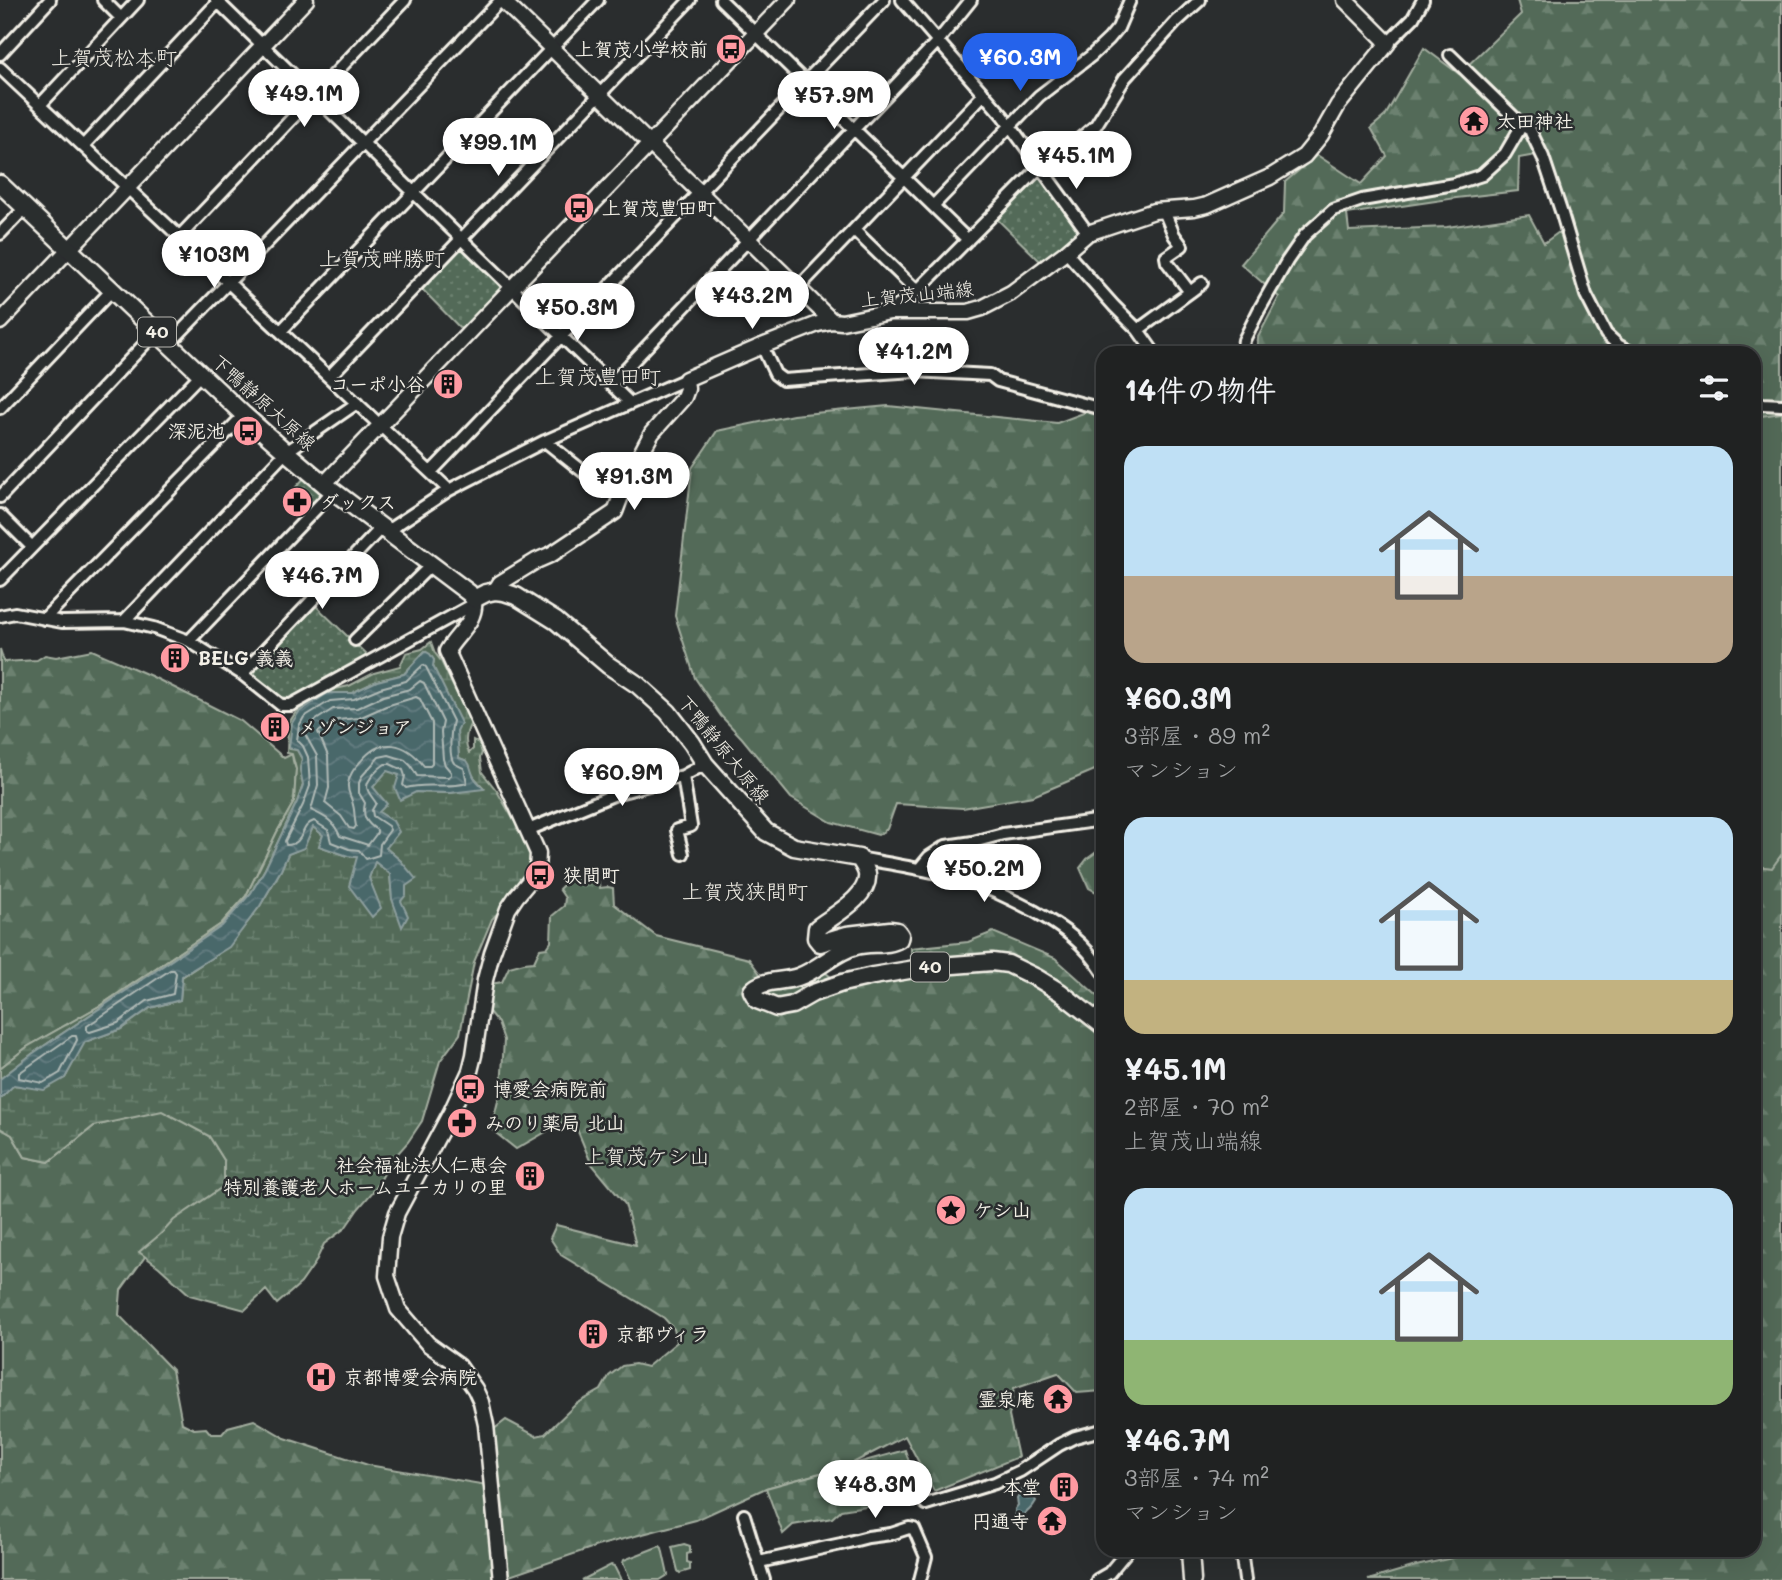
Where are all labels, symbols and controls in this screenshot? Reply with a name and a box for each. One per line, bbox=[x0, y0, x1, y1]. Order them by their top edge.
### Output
bus stop icon: 上賀茂小学校前 bbox=[714, 32, 748, 66]
pin: ¥60.3M bbox=[963, 34, 1077, 93]
place label: 上賀茂小学校前 bbox=[575, 36, 708, 61]
text: ¥60.3M bbox=[978, 41, 1062, 71]
district label: 上賀茂松本町 bbox=[51, 43, 177, 70]
pin: ¥49.1M bbox=[247, 69, 361, 129]
pin: ¥57.9M bbox=[777, 72, 891, 131]
text: ¥49.1M bbox=[264, 77, 344, 107]
text: ¥57.9M bbox=[794, 79, 874, 109]
temple icon: 太田神社 bbox=[1457, 104, 1491, 138]
place label: 太田神社 bbox=[1497, 108, 1573, 133]
pin: ¥99.1M bbox=[441, 118, 555, 178]
text: ¥99.1M bbox=[459, 126, 537, 156]
pin: ¥45.1M bbox=[1019, 132, 1133, 191]
text: ¥45.1M bbox=[1037, 139, 1115, 169]
bus stop icon: 上賀茂豊田町 bbox=[562, 191, 596, 225]
place label: 上賀茂豊田町 bbox=[602, 195, 716, 220]
pin: ¥103M bbox=[165, 230, 263, 290]
text: ¥103M bbox=[178, 238, 250, 268]
district label: 上賀茂畔勝町 bbox=[319, 244, 445, 271]
pin: ¥43.2M bbox=[695, 272, 809, 331]
street label: 上賀茂山端線 bbox=[859, 275, 975, 312]
text: ¥43.2M bbox=[711, 279, 793, 309]
pin: ¥50.3M bbox=[520, 284, 634, 343]
text: ¥50.3M bbox=[536, 291, 618, 321]
road number: 40 bbox=[138, 318, 176, 346]
pin: ¥41.2M bbox=[857, 328, 971, 387]
text: ¥41.2M bbox=[875, 335, 953, 365]
street label: 下鴨静原大原線 bbox=[207, 348, 322, 455]
district label: 上賀茂豊田町 bbox=[535, 362, 661, 389]
building icon: コーポ小谷 bbox=[431, 367, 465, 401]
text: 14件の物件 bbox=[1124, 369, 1276, 409]
icon: filters bbox=[1695, 369, 1733, 407]
place label: コーポ小谷 bbox=[330, 371, 425, 396]
bus stop icon: 深泥池 bbox=[231, 414, 265, 448]
place label: 深泥池 bbox=[168, 418, 225, 443]
pin: ¥91.3M bbox=[577, 452, 691, 512]
text: ¥91.3M bbox=[595, 460, 673, 490]
pharmacy icon: ダックス bbox=[280, 485, 314, 519]
place label: ダックス bbox=[320, 489, 396, 514]
icon: home bbox=[1366, 492, 1492, 618]
pin: ¥46.7M bbox=[265, 552, 379, 611]
text: ¥46.7M bbox=[281, 559, 363, 589]
building icon: BELG 義義 bbox=[158, 641, 192, 675]
place label: BELG 義義 bbox=[198, 645, 293, 670]
text: ¥60.3M bbox=[1124, 677, 1233, 717]
street label: 下鴨静原大原線 bbox=[673, 689, 776, 808]
building icon: メゾンジョア bbox=[258, 710, 292, 744]
place label: メゾンジョア bbox=[298, 714, 412, 739]
text: 3部屋 · 89 m² bbox=[1124, 720, 1270, 750]
pin: ¥60.9M bbox=[565, 748, 679, 808]
text: マンション bbox=[1124, 754, 1238, 784]
text: ¥60.9M bbox=[580, 756, 664, 786]
pin: ¥50.2M bbox=[927, 844, 1041, 904]
text: ¥50.2M bbox=[943, 852, 1025, 882]
bus stop icon: 狭間町 bbox=[523, 858, 557, 892]
place label: 狭間町 bbox=[563, 862, 620, 887]
icon: home bbox=[1366, 863, 1492, 989]
district label: 上賀茂狭間町 bbox=[682, 877, 808, 904]
road number: 40 bbox=[911, 952, 949, 982]
text: ¥45.1M bbox=[1124, 1048, 1227, 1088]
bus stop icon: 博愛会病院前 bbox=[453, 1072, 487, 1106]
place label: 博愛会病院前 bbox=[493, 1076, 607, 1101]
text: 2部屋 · 70 m² bbox=[1124, 1091, 1269, 1121]
pharmacy icon: みのり薬局 北山 bbox=[445, 1106, 479, 1140]
place label: みのり薬局 北山 bbox=[485, 1110, 625, 1135]
text: 上賀茂山端線 bbox=[1124, 1125, 1262, 1155]
district label: 上賀茂ケシ山 bbox=[584, 1142, 710, 1169]
place label: 社会福祉法人仁恵会 特別養護老人ホームユーカリの里 bbox=[223, 1152, 507, 1199]
building icon: 社会福祉法人仁恵会 特別養護老人ホームユーカリの里 bbox=[513, 1159, 547, 1193]
place icon: ケシ山 bbox=[934, 1193, 968, 1227]
place label: ケシ山 bbox=[974, 1197, 1031, 1222]
icon: home bbox=[1366, 1234, 1492, 1360]
building icon: 京都ヴィラ bbox=[576, 1317, 610, 1351]
place label: 京都ヴィラ bbox=[616, 1321, 709, 1346]
hospital icon: 京都博愛会病院 bbox=[304, 1360, 338, 1394]
place label: 京都博愛会病院 bbox=[344, 1364, 477, 1389]
temple icon: 霊泉庵 bbox=[1041, 1382, 1075, 1416]
place label: 霊泉庵 bbox=[978, 1386, 1035, 1411]
text: ¥46.7M bbox=[1124, 1419, 1231, 1459]
pin: ¥48.3M bbox=[818, 1460, 932, 1520]
text: 3部屋 · 74 m² bbox=[1124, 1462, 1269, 1492]
text: ¥48.3M bbox=[833, 1468, 917, 1498]
building icon: 本堂 bbox=[1047, 1470, 1081, 1504]
place label: 本堂 bbox=[1003, 1474, 1041, 1499]
text: マンション bbox=[1124, 1496, 1238, 1526]
temple icon: 円通寺 bbox=[1035, 1504, 1069, 1538]
place label: 円通寺 bbox=[972, 1508, 1029, 1533]

